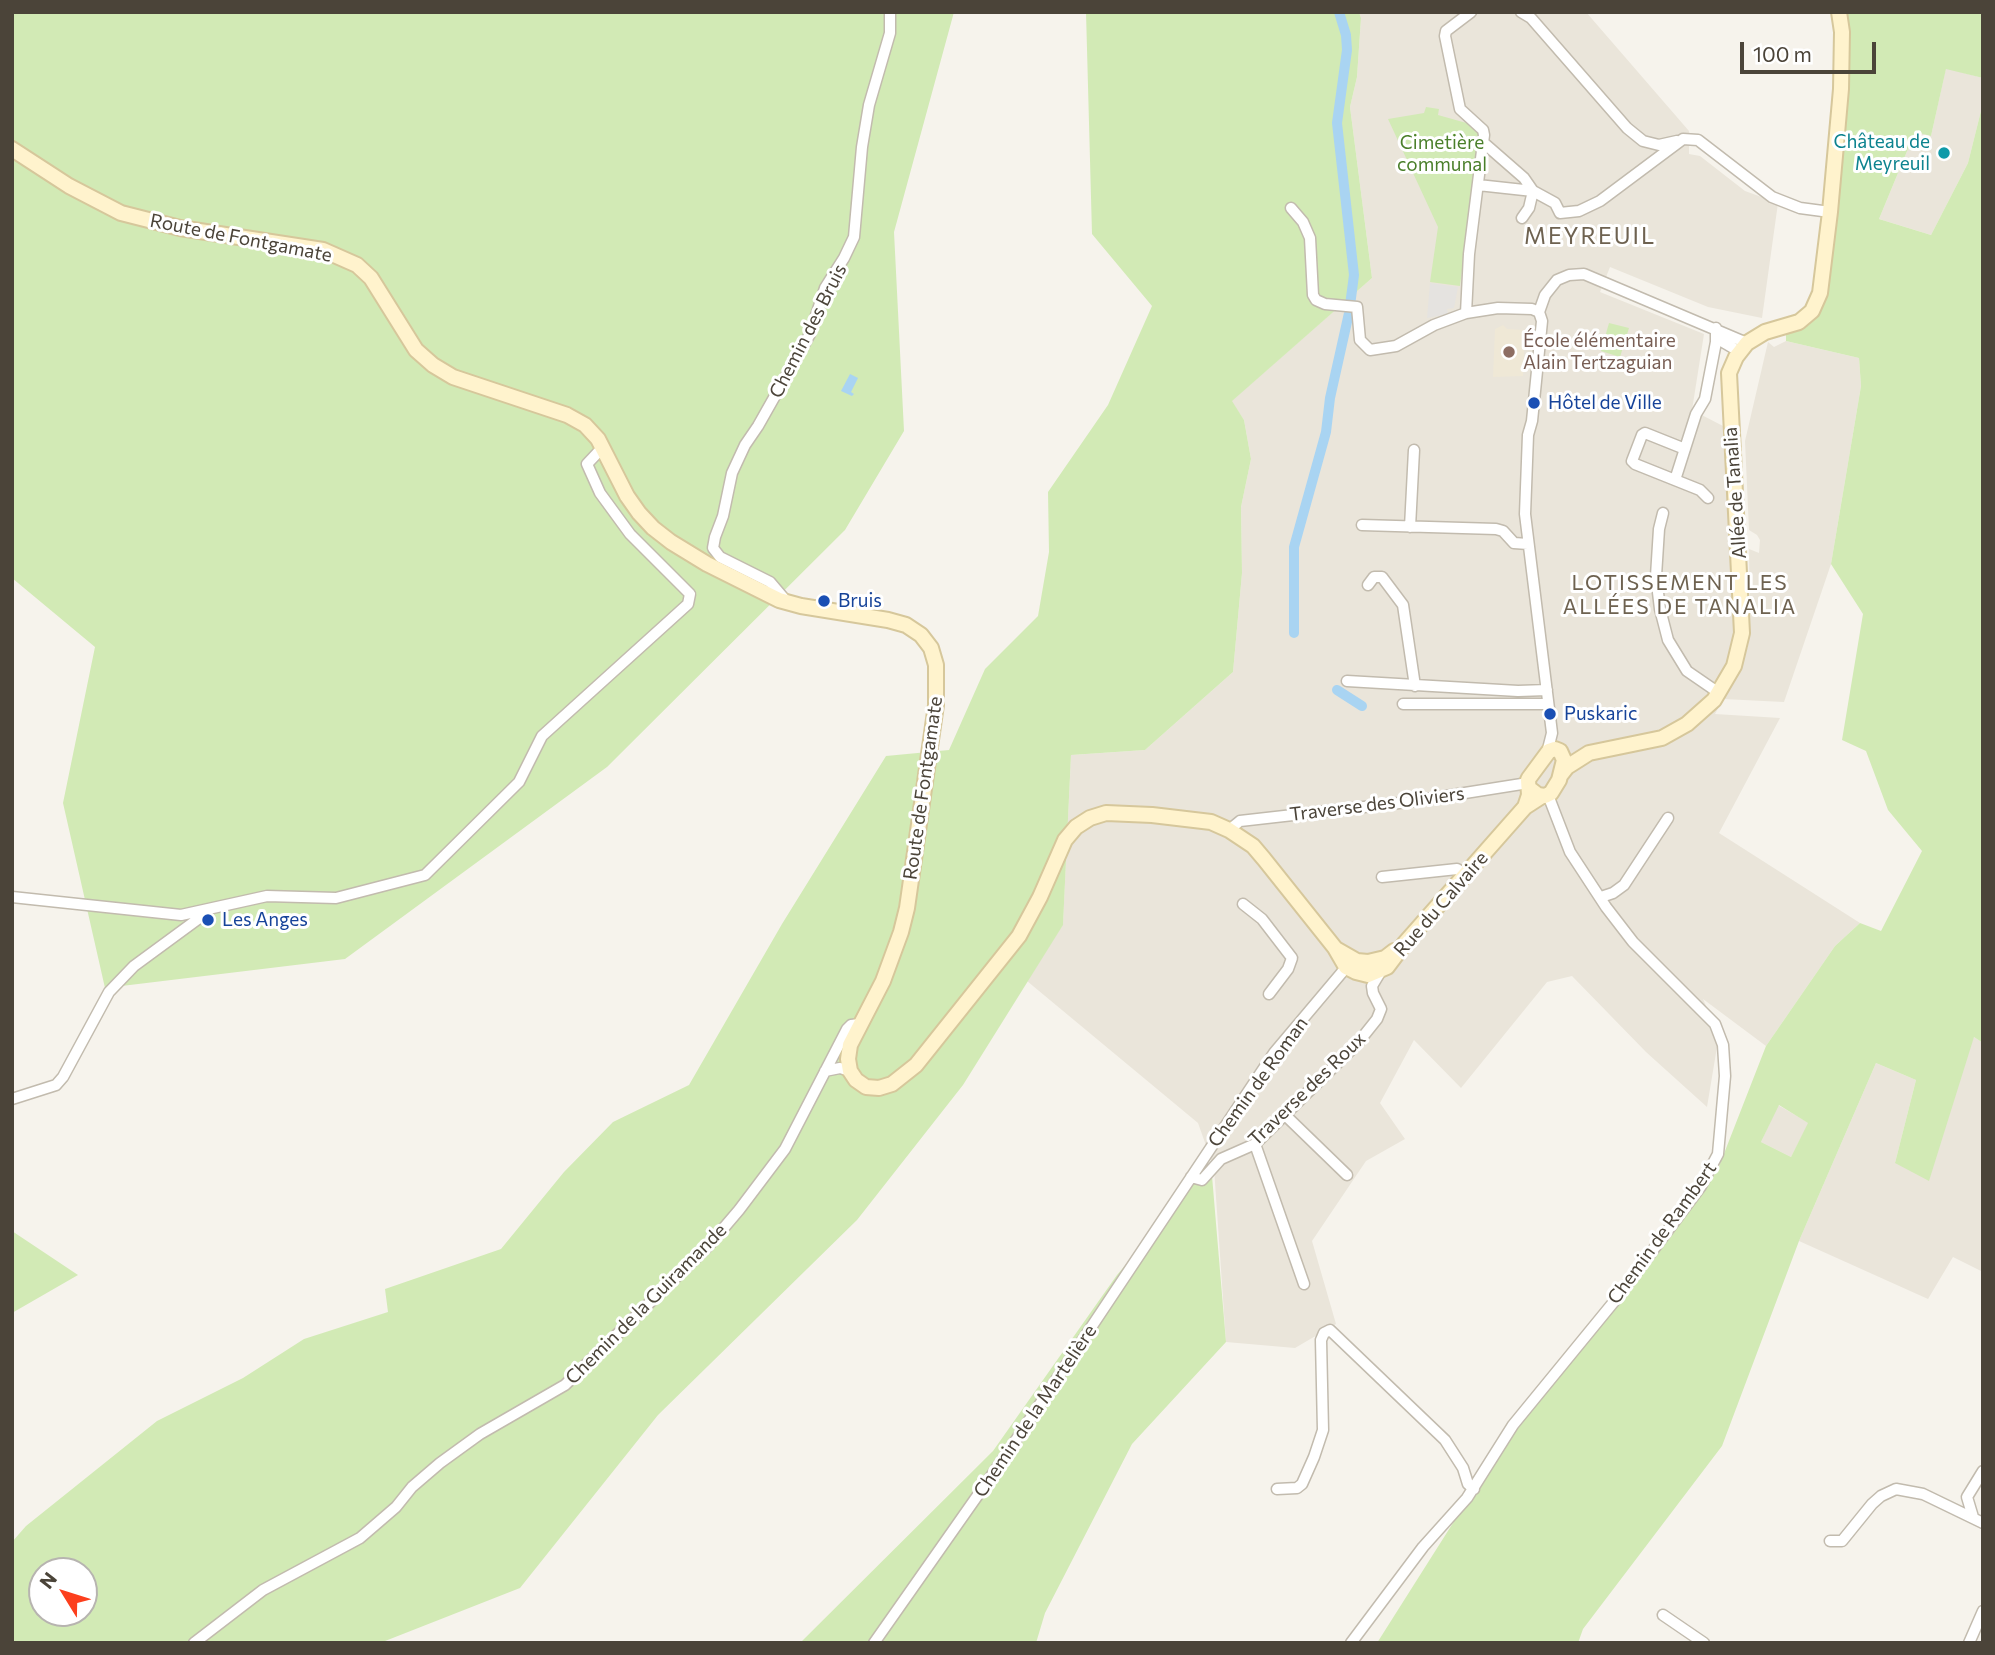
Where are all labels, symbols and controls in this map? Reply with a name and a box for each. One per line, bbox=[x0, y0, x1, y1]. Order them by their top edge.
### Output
scale bar bbox=[1743, 28, 1880, 72]
text: 100 m bbox=[1753, 41, 1812, 66]
place label: Château de Meyreuil bbox=[1833, 131, 1930, 175]
park label: Cimetière communal bbox=[1397, 132, 1487, 176]
marker: Château de Meyreuil bbox=[1936, 145, 1952, 161]
street label: Route de Fontgamate bbox=[148, 209, 334, 267]
district label: MEYREUIL bbox=[1525, 222, 1655, 250]
street label: Chemin des Bruis bbox=[764, 260, 852, 402]
place label: École élémentaire Alain Tertzaguian bbox=[1523, 330, 1676, 374]
marker: École élémentaire Alain Tertzaguian bbox=[1501, 344, 1517, 360]
place label: Hôtel de Ville bbox=[1548, 392, 1662, 414]
marker: Hôtel de Ville bbox=[1526, 395, 1542, 411]
street label: Allée de Tanalia bbox=[1719, 426, 1751, 560]
district label: LOTISSEMENT LES ALLÉES DE TANALIA bbox=[1565, 570, 1795, 620]
place label: Bruis bbox=[838, 590, 882, 612]
marker: Bruis bbox=[816, 593, 832, 609]
street label: Route de Fontgamate bbox=[899, 695, 947, 881]
place label: Puskaric bbox=[1564, 703, 1637, 725]
marker: Puskaric bbox=[1542, 706, 1558, 722]
street label: Traverse des Oliviers bbox=[1288, 782, 1466, 826]
street label: Rue du Calvaire bbox=[1389, 847, 1493, 961]
place label: Les Anges bbox=[222, 909, 308, 931]
marker: Les Anges bbox=[200, 912, 216, 928]
street label: Chemin de Roman bbox=[1203, 1012, 1313, 1152]
street label: Traverse des Roux bbox=[1244, 1027, 1370, 1151]
street label: Chemin de Rambert bbox=[1603, 1157, 1721, 1309]
street label: Chemin de la Guiramande bbox=[561, 1219, 731, 1389]
street label: Chemin de la Martelière bbox=[969, 1320, 1101, 1502]
north arrow bbox=[28, 1557, 98, 1627]
text: N bbox=[34, 1567, 61, 1593]

